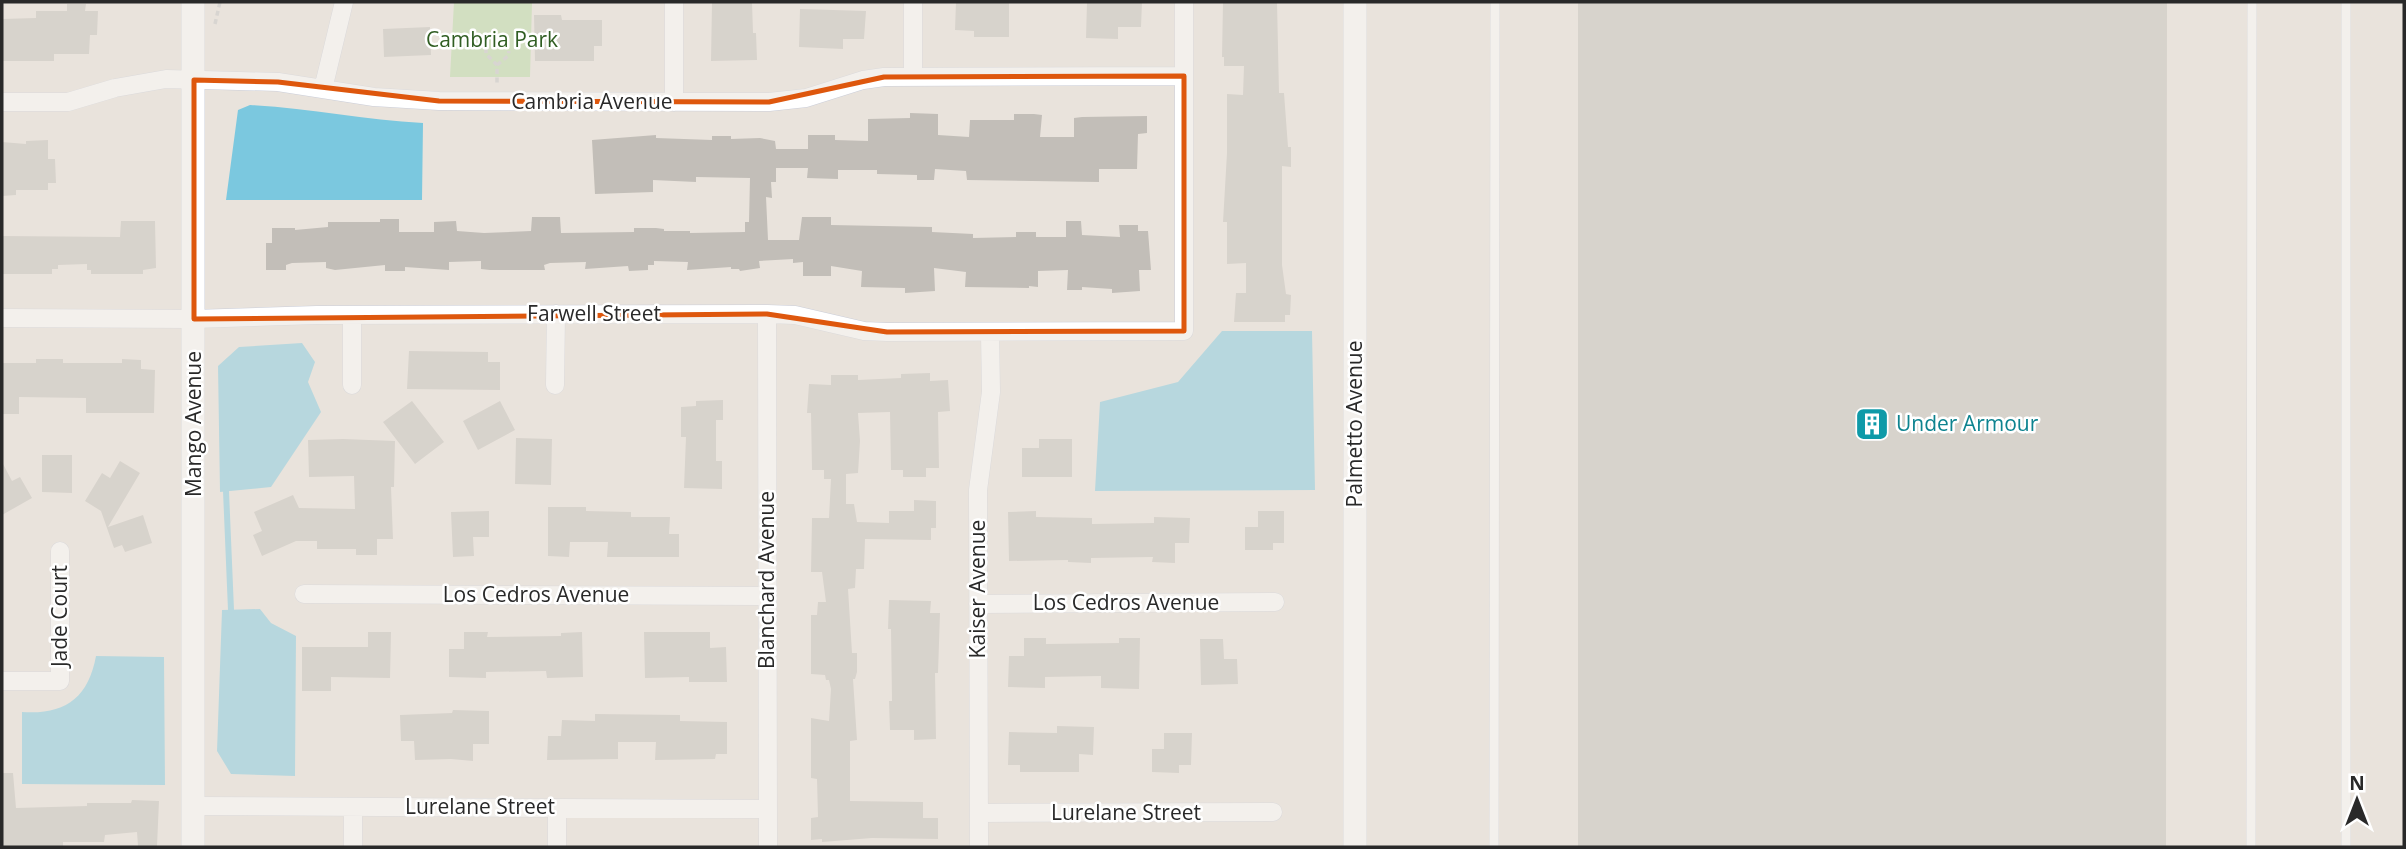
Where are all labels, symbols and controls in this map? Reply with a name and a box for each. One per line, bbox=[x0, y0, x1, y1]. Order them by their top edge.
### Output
park label: Cambria Park bbox=[426, 25, 558, 53]
street label: Cambria Avenue bbox=[511, 87, 673, 115]
street label: Farwell Street bbox=[527, 299, 661, 327]
street label: Palmetto Avenue bbox=[1340, 340, 1368, 508]
street label: Mango Avenue bbox=[179, 351, 207, 497]
building icon: Under Armour bbox=[1853, 405, 1891, 443]
place label: Under Armour bbox=[1896, 409, 2039, 437]
street label: Blanchard Avenue bbox=[752, 491, 780, 669]
street label: Kaiser Avenue bbox=[963, 520, 991, 658]
street label: Jade Court bbox=[45, 565, 73, 669]
street label: Los Cedros Avenue bbox=[443, 580, 629, 608]
street label: Los Cedros Avenue bbox=[1033, 588, 1219, 616]
north arrow bbox=[2322, 765, 2392, 835]
text: N bbox=[2349, 770, 2365, 796]
street label: Lurelane Street bbox=[405, 792, 555, 820]
street label: Lurelane Street bbox=[1051, 798, 1201, 826]

